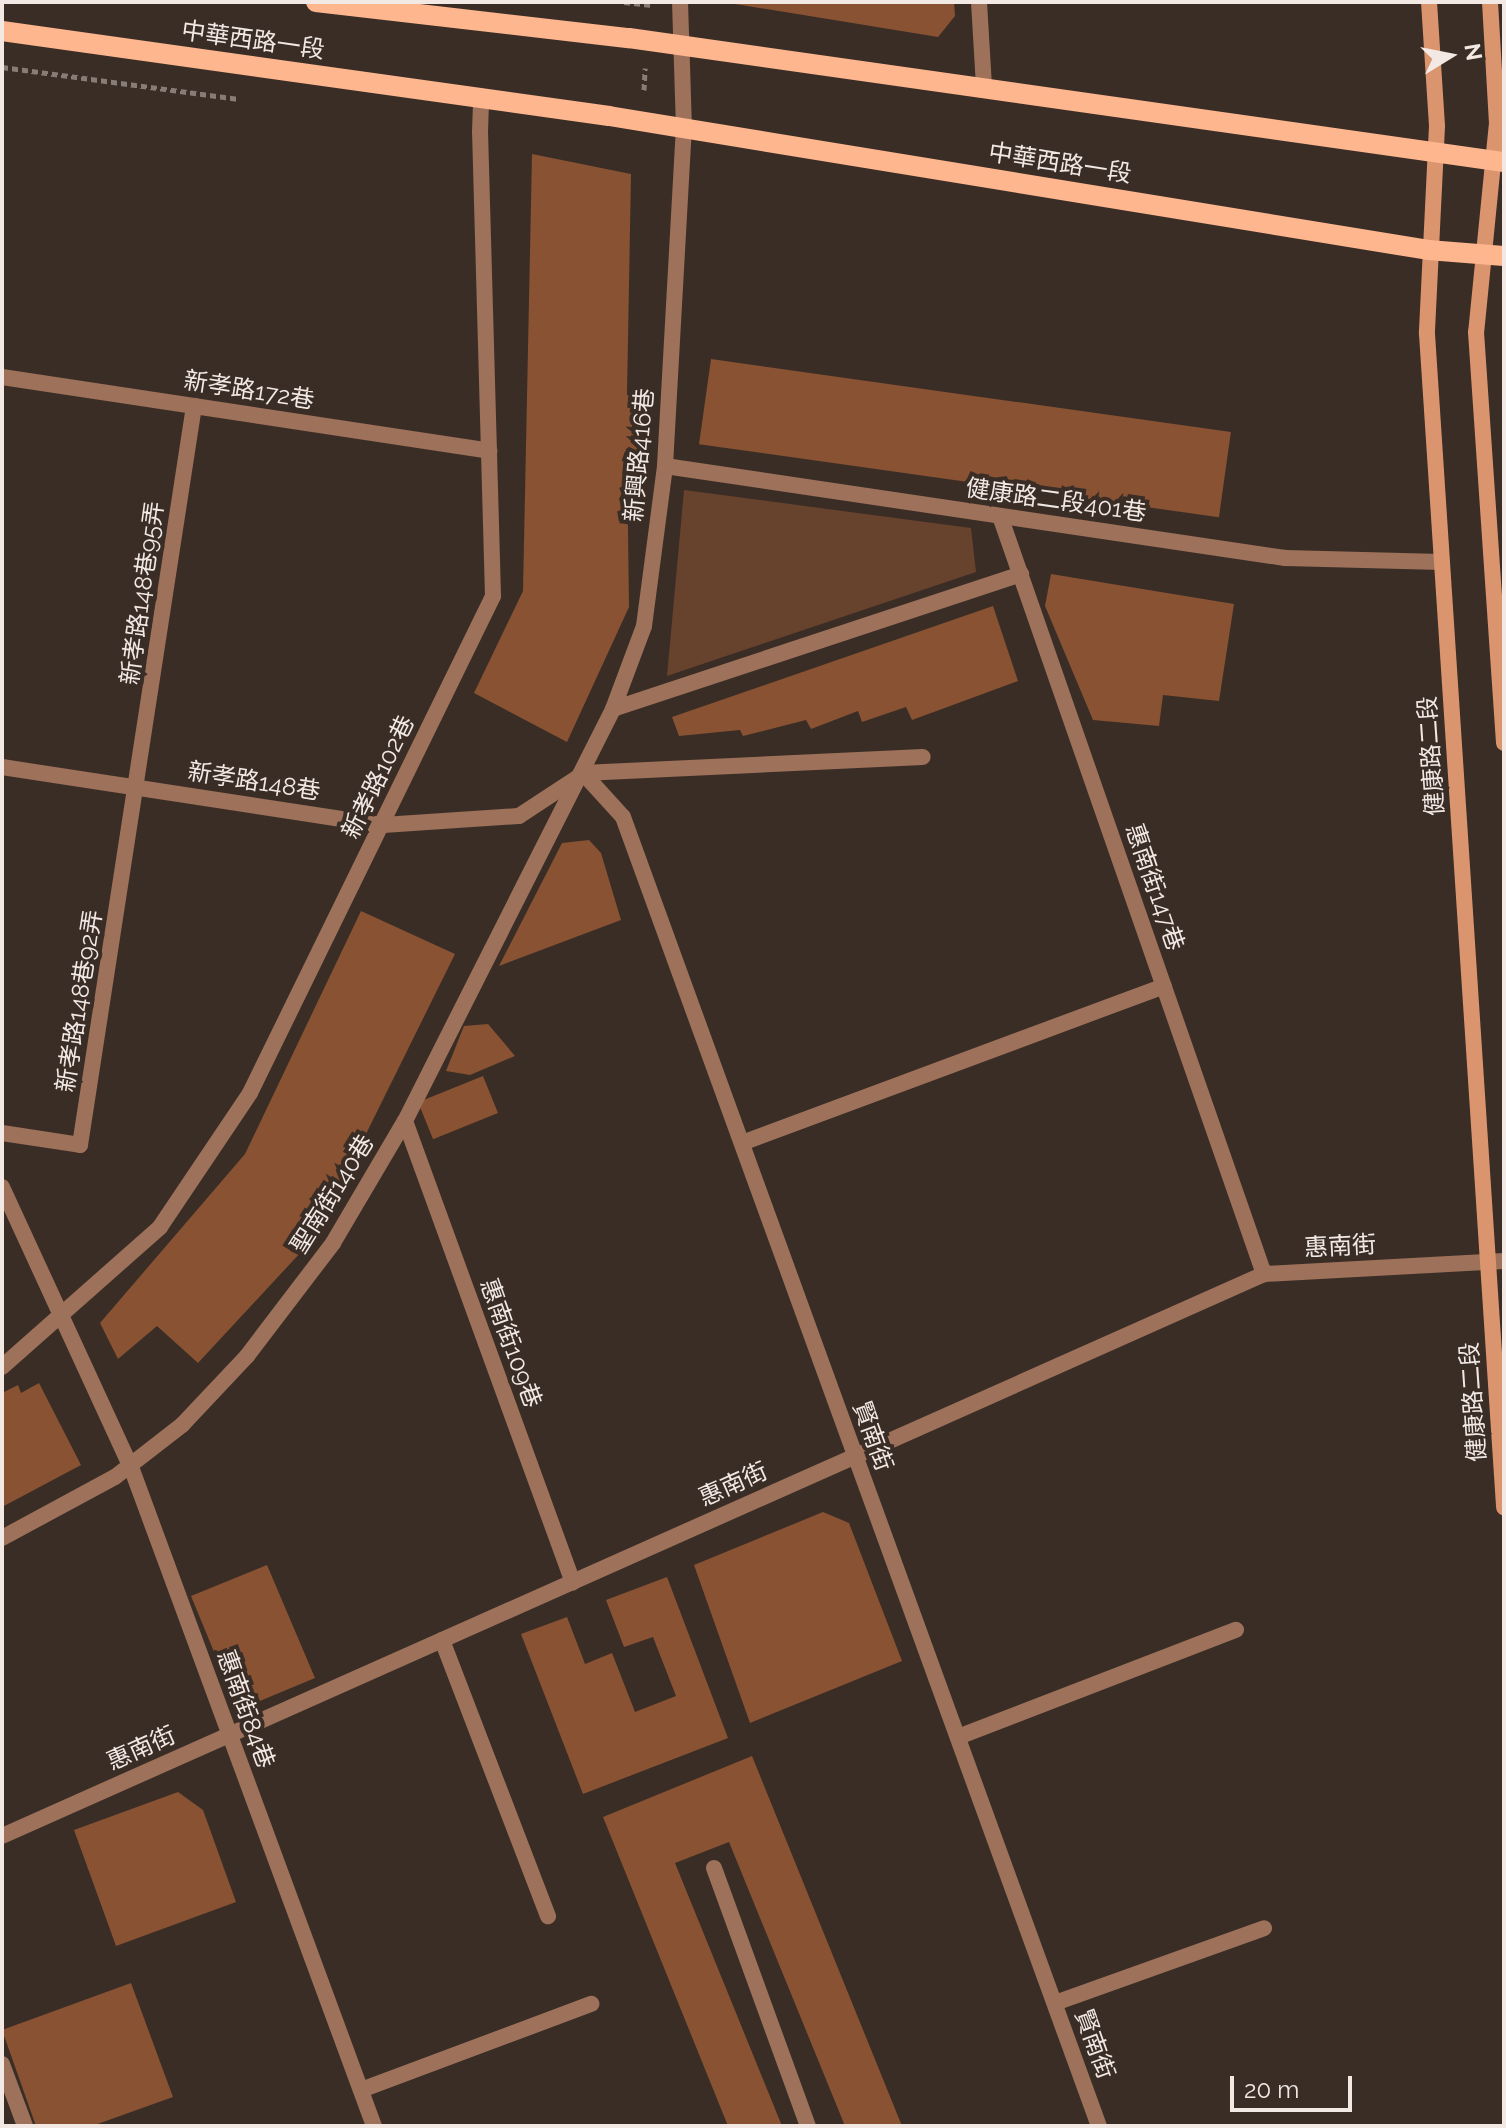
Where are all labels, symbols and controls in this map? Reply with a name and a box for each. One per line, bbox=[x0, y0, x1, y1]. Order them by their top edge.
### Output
street label: 中華西路一段 bbox=[180, 16, 326, 64]
north arrow bbox=[1410, 16, 1490, 96]
text: N bbox=[1459, 41, 1488, 62]
street label: 中華西路一段 bbox=[987, 138, 1133, 188]
street label: 新孝路172巷 bbox=[182, 365, 316, 415]
street label: 新興路416巷 bbox=[619, 387, 659, 523]
street label: 健康路二段401巷 bbox=[964, 473, 1148, 527]
street label: 新孝路148巷95弄 bbox=[115, 500, 169, 686]
street label: 健康路二段 bbox=[1412, 695, 1450, 817]
street label: 新孝路102巷 bbox=[336, 711, 420, 843]
street label: 新孝路148巷 bbox=[186, 756, 322, 806]
street label: 惠南街147巷 bbox=[1120, 820, 1190, 954]
street label: 新孝路148巷92弄 bbox=[50, 908, 108, 1094]
street label: 聖南街140巷 bbox=[284, 1130, 380, 1258]
street label: 惠南街 bbox=[1303, 1230, 1377, 1262]
street label: 惠南街109巷 bbox=[474, 1275, 548, 1411]
street label: 健康路二段 bbox=[1454, 1341, 1492, 1463]
street label: 賢南街 bbox=[847, 1397, 899, 1475]
street label: 惠南街 bbox=[694, 1456, 772, 1512]
street label: 惠南街84巷 bbox=[211, 1646, 281, 1772]
street label: 惠南街 bbox=[102, 1720, 180, 1776]
street label: 賢南街 bbox=[1069, 2005, 1121, 2083]
scale bar bbox=[1234, 2060, 1356, 2110]
text: 20 m bbox=[1244, 2075, 1299, 2104]

